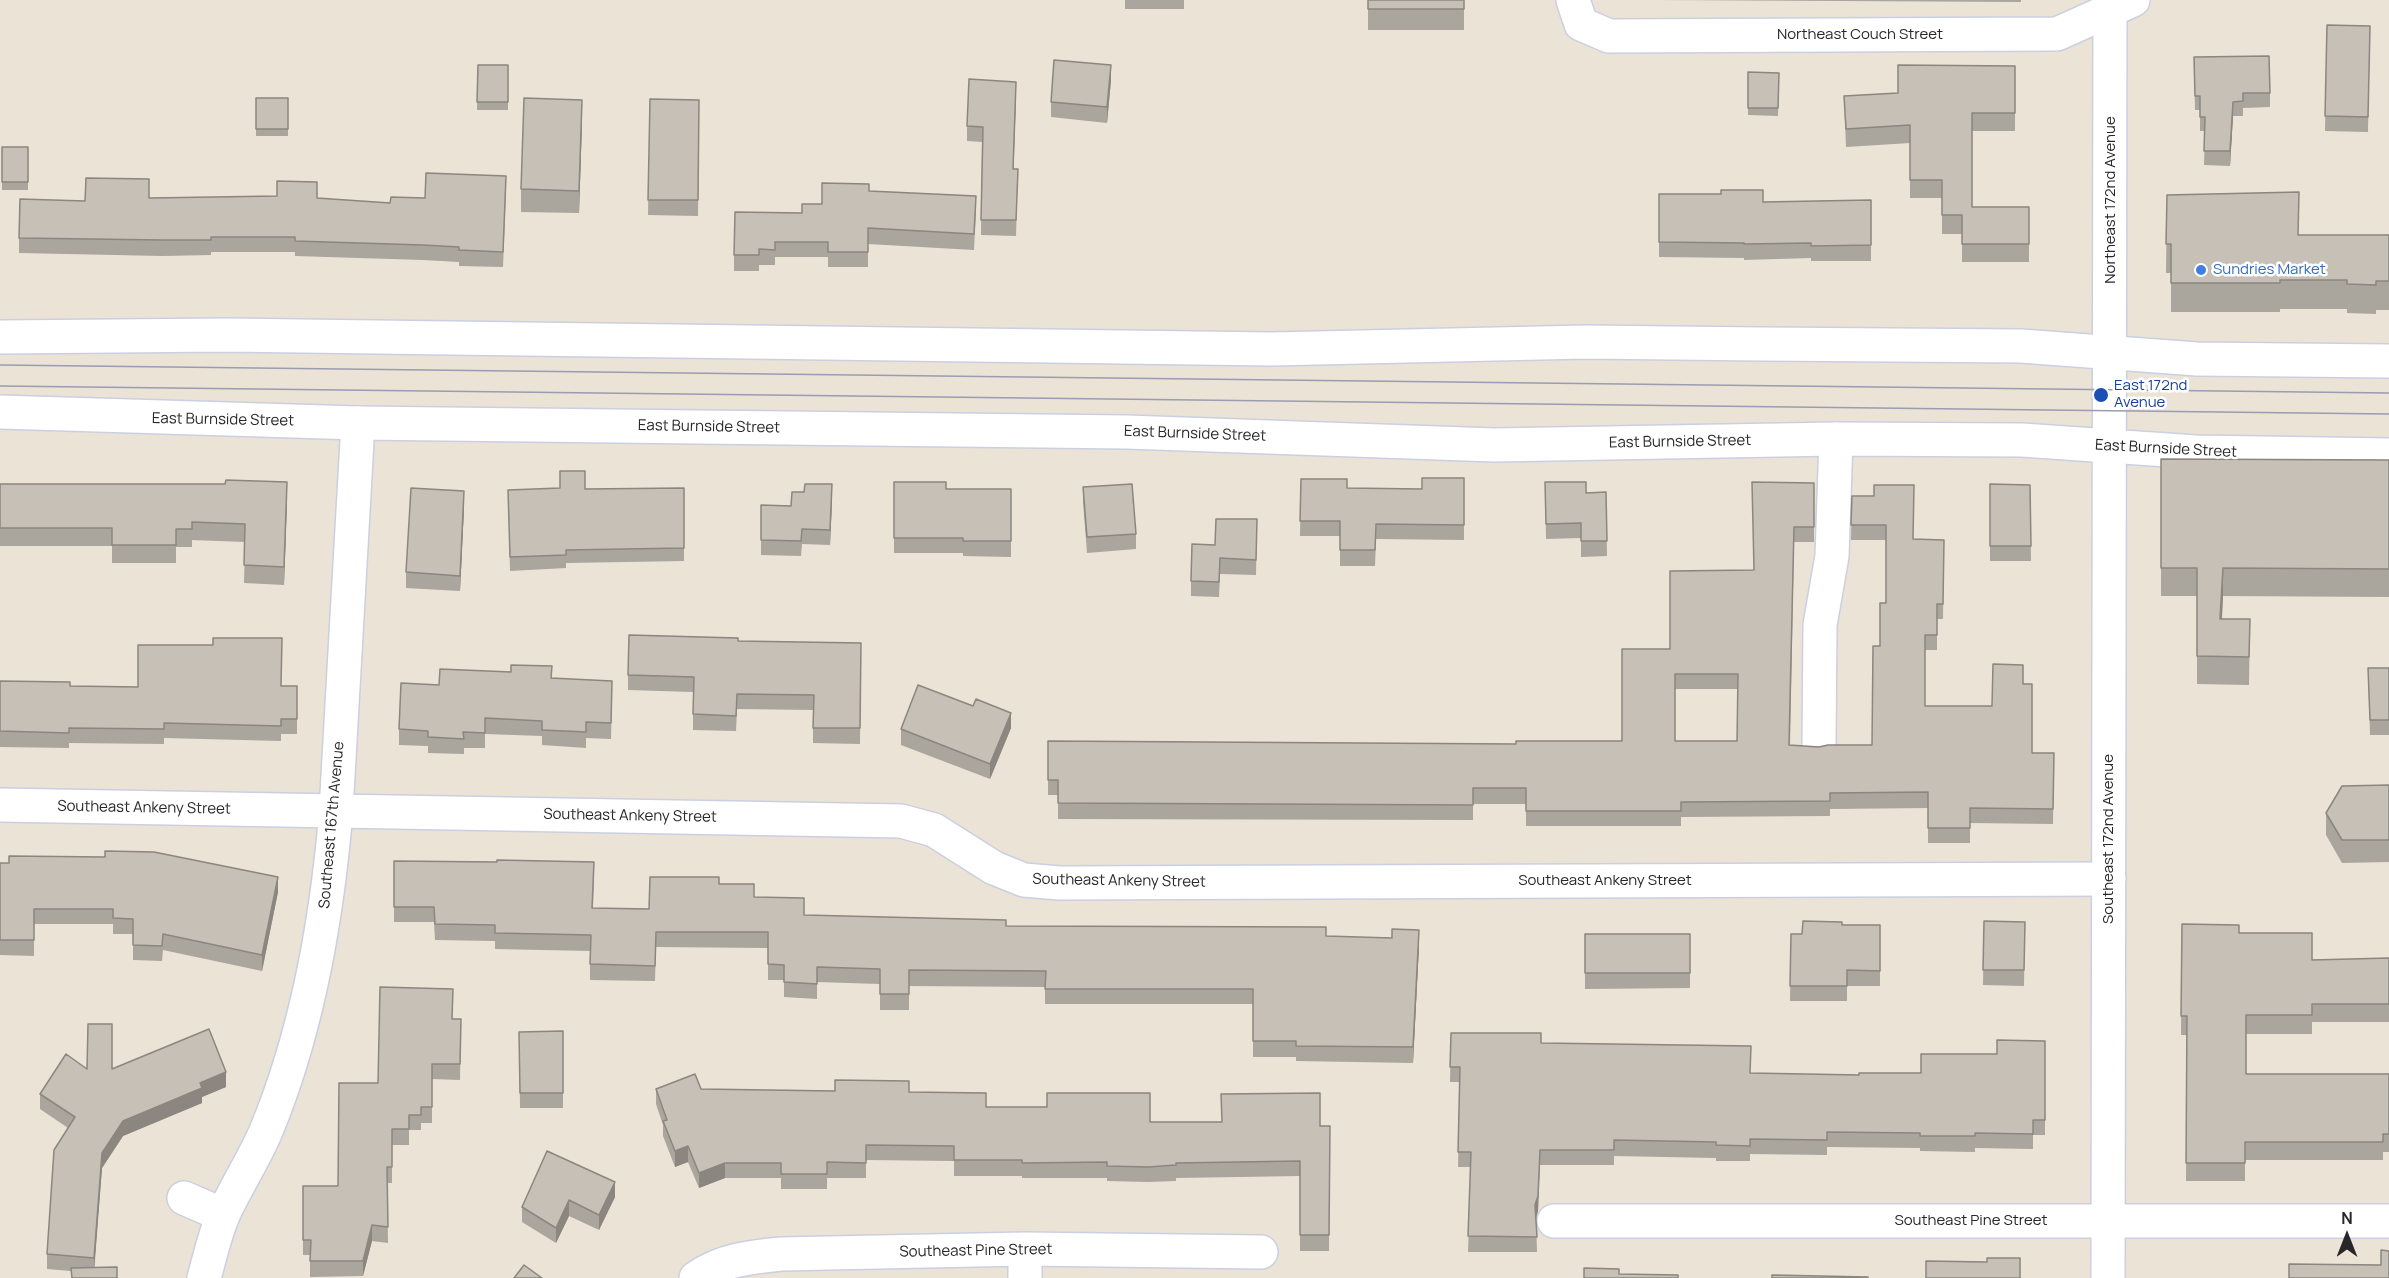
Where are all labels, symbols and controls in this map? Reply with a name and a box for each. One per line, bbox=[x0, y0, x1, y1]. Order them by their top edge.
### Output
street label: Northeast Couch Street bbox=[1777, 26, 1943, 44]
street label: Northeast 172nd Avenue bbox=[2102, 116, 2120, 284]
place label: Sundries Market bbox=[2213, 261, 2326, 279]
marker: Sundries Market bbox=[2194, 263, 2208, 277]
place label: East 172nd Avenue bbox=[2114, 377, 2187, 412]
marker: East 172nd Avenue bbox=[2092, 386, 2110, 404]
street label: East Burnside Street bbox=[152, 410, 294, 430]
street label: East Burnside Street bbox=[638, 417, 780, 437]
street label: East Burnside Street bbox=[1124, 423, 1266, 445]
street label: East Burnside Street bbox=[1609, 432, 1751, 452]
street label: East Burnside Street bbox=[2094, 436, 2238, 462]
street label: Southeast 167th Avenue bbox=[316, 741, 348, 909]
street label: Southeast 172nd Avenue bbox=[2100, 754, 2118, 924]
street label: Southeast Ankeny Street bbox=[57, 797, 231, 819]
street label: Southeast Ankeny Street bbox=[543, 805, 717, 827]
street label: Southeast Ankeny Street bbox=[1032, 870, 1206, 892]
street label: Southeast Ankeny Street bbox=[1518, 872, 1692, 890]
north arrow bbox=[2317, 1206, 2377, 1266]
text: N bbox=[2341, 1207, 2353, 1229]
street label: Southeast Pine Street bbox=[1894, 1212, 2048, 1230]
street label: Southeast Pine Street bbox=[899, 1241, 1053, 1261]

